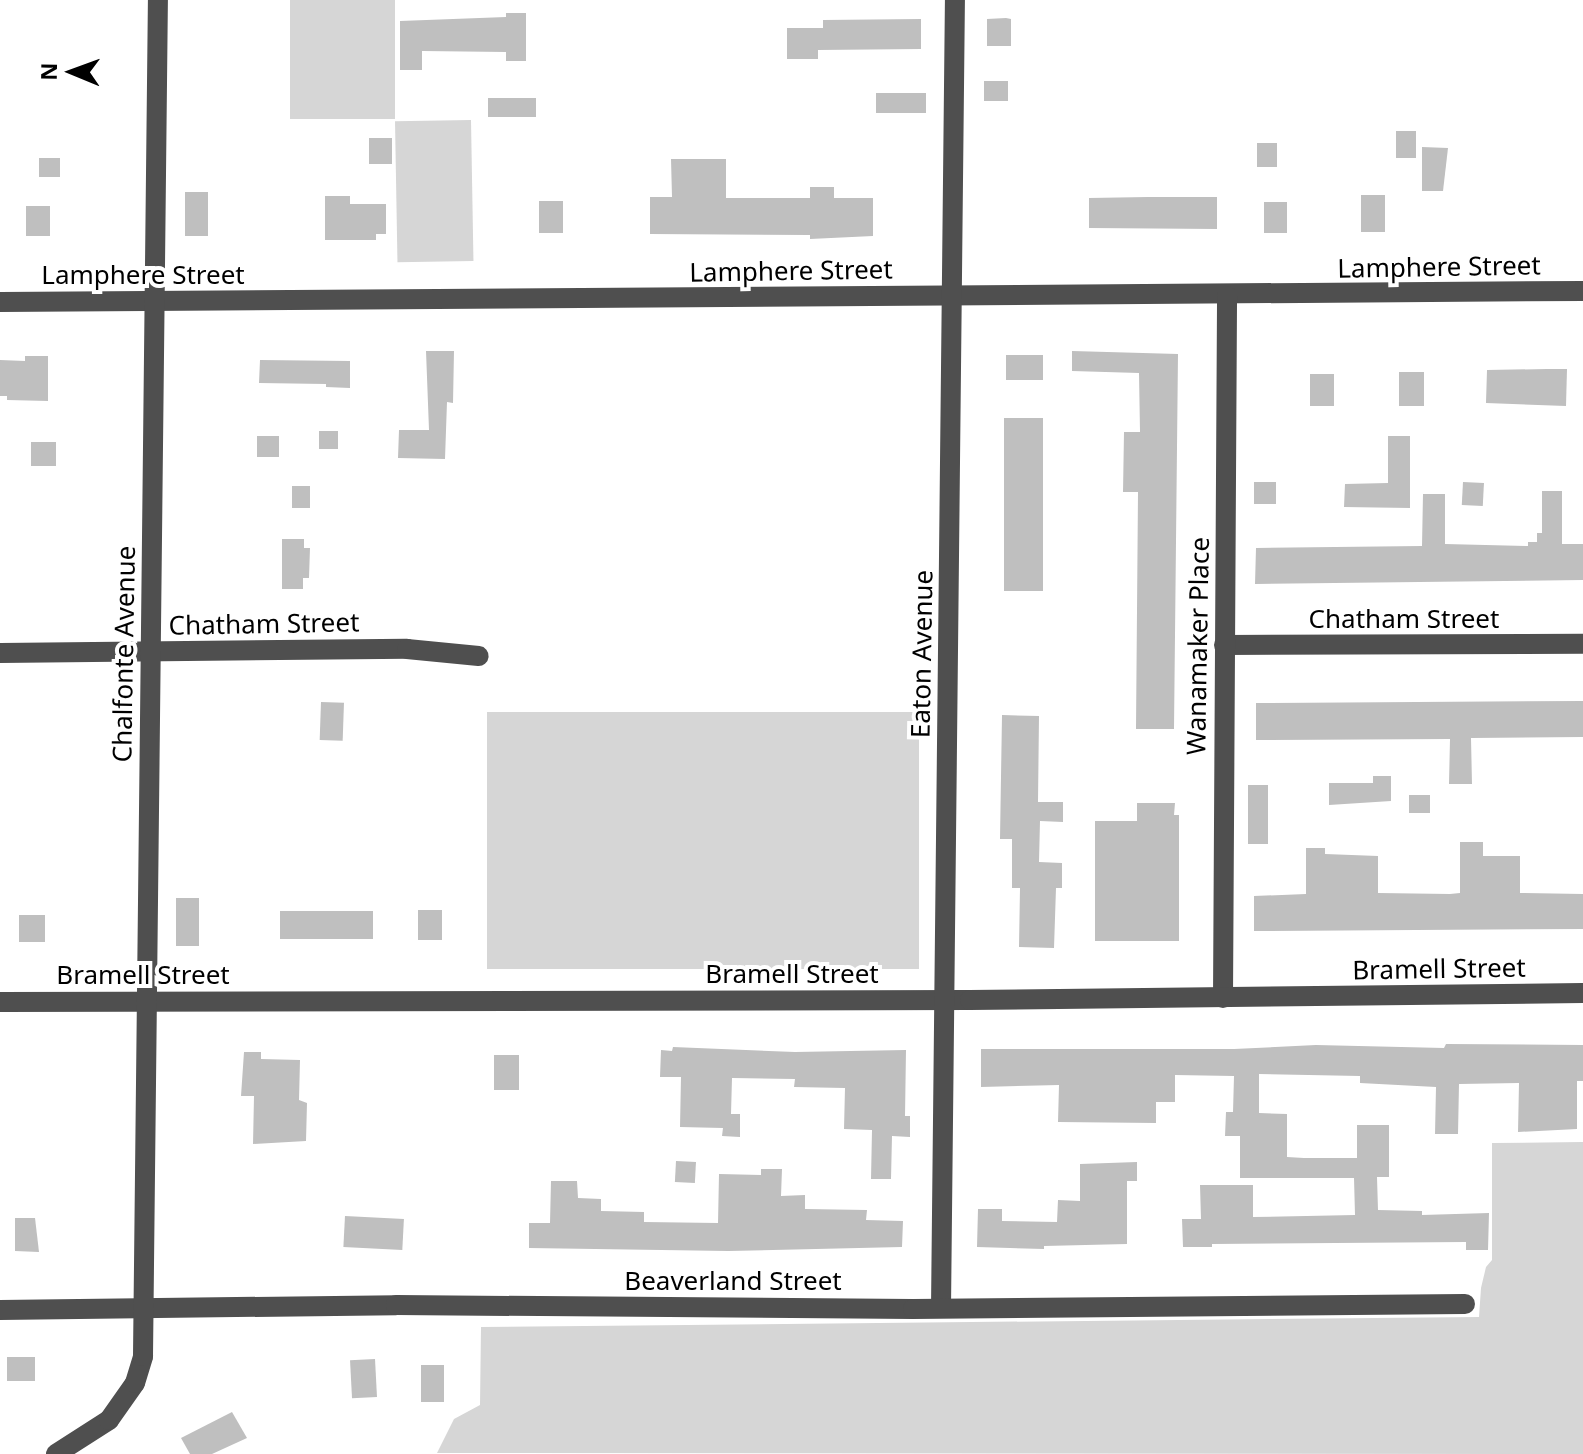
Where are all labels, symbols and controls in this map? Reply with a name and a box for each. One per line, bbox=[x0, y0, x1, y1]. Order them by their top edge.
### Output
north arrow bbox=[32, 32, 112, 112]
text: N bbox=[33, 62, 63, 81]
street label: Lamphere Street bbox=[1337, 250, 1541, 284]
street label: Lamphere Street bbox=[689, 254, 893, 288]
street label: Lamphere Street bbox=[41, 259, 245, 291]
street label: Wanamaker Place bbox=[1180, 537, 1216, 755]
street label: Chalfonte Avenue bbox=[107, 545, 141, 763]
street label: Eaton Avenue bbox=[905, 570, 939, 738]
street label: Chatham Street bbox=[1309, 603, 1499, 635]
street label: Chatham Street bbox=[168, 607, 360, 641]
street label: Bramell Street bbox=[1352, 952, 1526, 986]
street label: Bramell Street bbox=[705, 958, 879, 990]
street label: Bramell Street bbox=[56, 959, 230, 991]
street label: Beaverland Street bbox=[624, 1265, 842, 1297]

